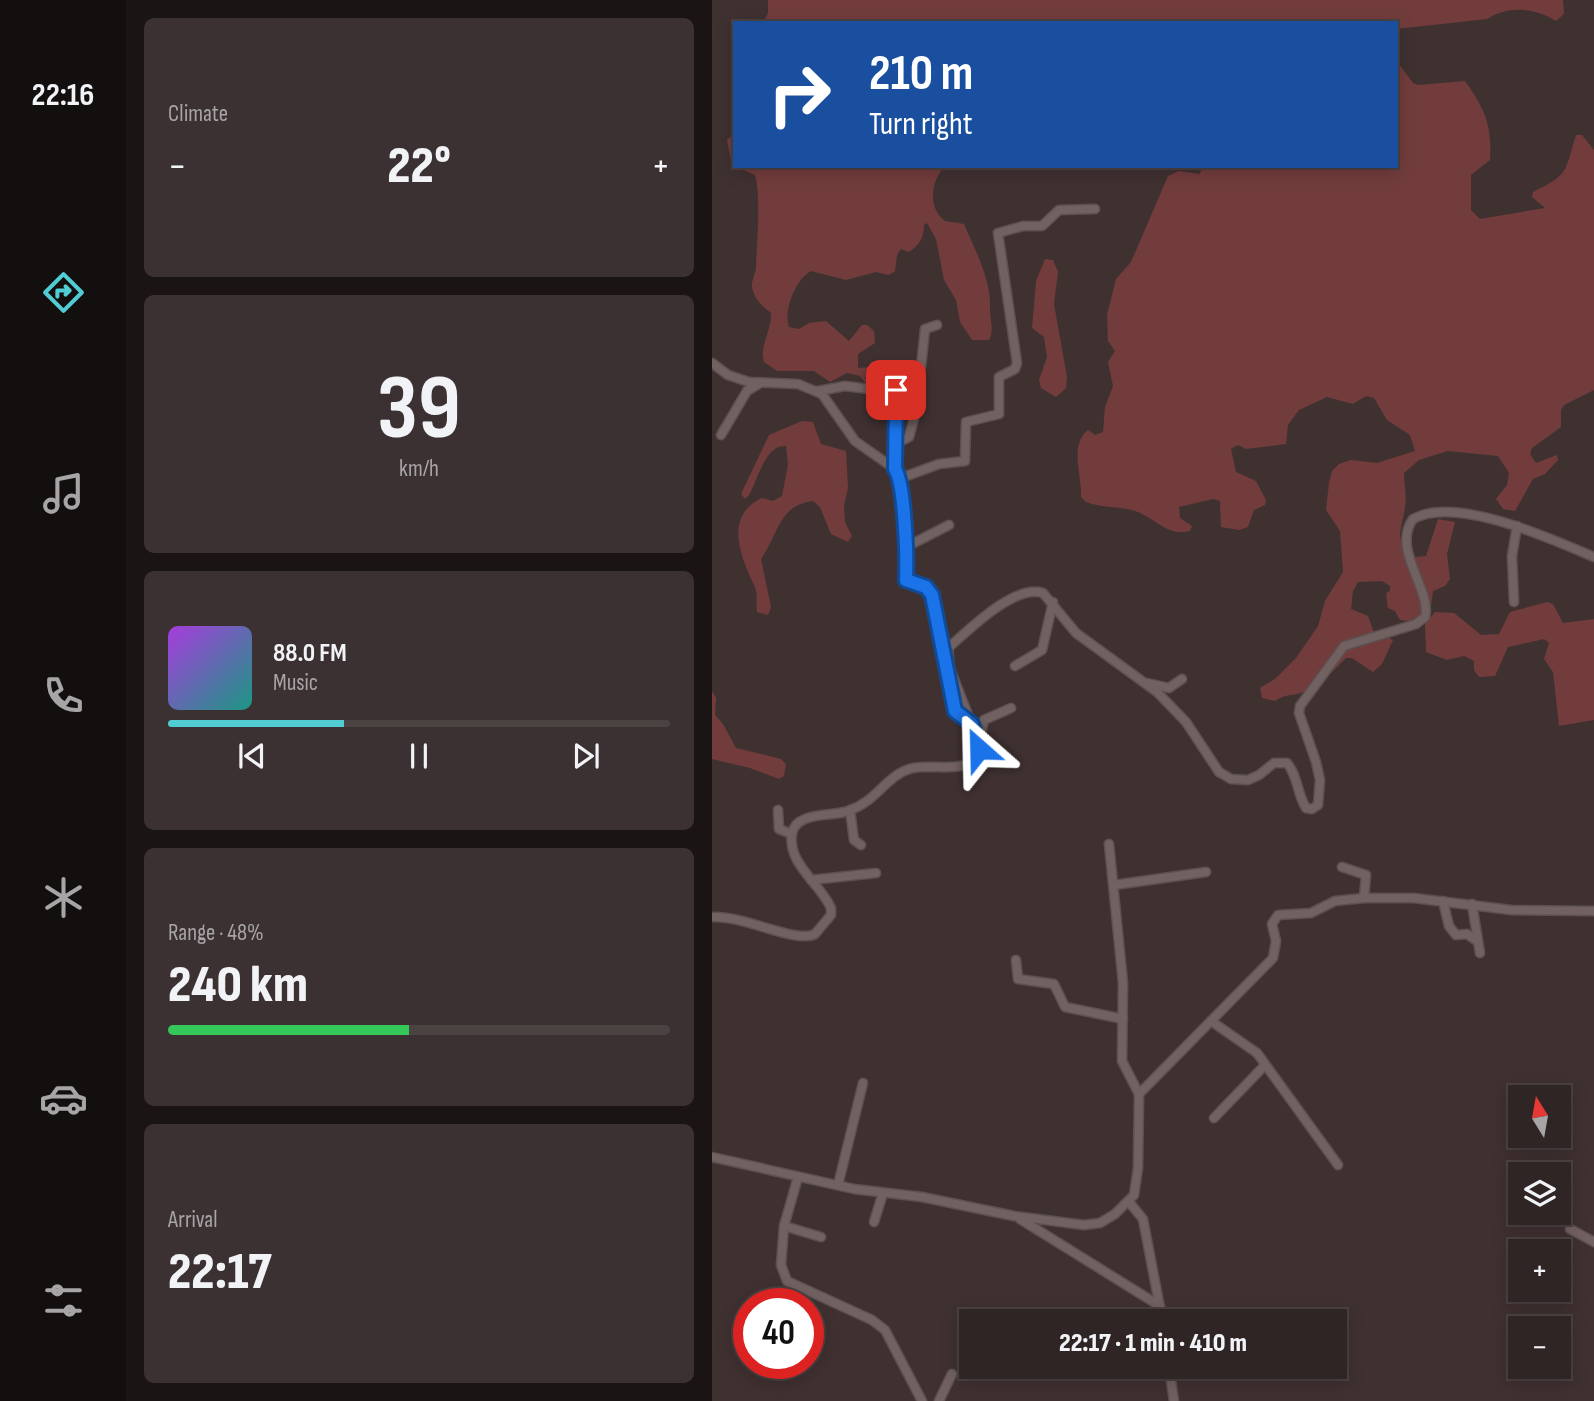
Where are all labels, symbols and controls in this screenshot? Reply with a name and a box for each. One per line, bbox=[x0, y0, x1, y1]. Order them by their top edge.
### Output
text: 210 m bbox=[869, 45, 973, 104]
icon: right bbox=[754, 49, 845, 140]
text: 22:16 bbox=[32, 76, 94, 115]
text: Climate bbox=[168, 100, 228, 128]
text: Turn right bbox=[869, 105, 973, 144]
text: 22° bbox=[387, 135, 451, 198]
text: − bbox=[168, 144, 187, 189]
text: + bbox=[651, 144, 670, 189]
icon: directions bbox=[39, 268, 88, 317]
text: 39 bbox=[377, 355, 461, 464]
pin bbox=[866, 360, 926, 420]
icon: arrive bbox=[877, 371, 915, 409]
text: km/h bbox=[399, 455, 439, 483]
icon: music bbox=[39, 469, 88, 518]
text: 88.0 FM bbox=[273, 638, 347, 669]
text: Music bbox=[273, 669, 318, 697]
icon: phone bbox=[39, 671, 88, 720]
position arrow bbox=[942, 712, 1016, 786]
icon: previous bbox=[233, 737, 271, 775]
icon: pause bbox=[400, 737, 438, 775]
icon: next bbox=[567, 737, 605, 775]
icon: climate bbox=[39, 873, 88, 922]
text: Range · 48% bbox=[168, 919, 264, 947]
text: 240 km bbox=[168, 954, 308, 1017]
icon: car bbox=[39, 1074, 88, 1123]
north arrow bbox=[1508, 1085, 1571, 1148]
map controls bbox=[1508, 1085, 1571, 1379]
button: layers bbox=[1508, 1162, 1571, 1225]
text: Arrival bbox=[168, 1206, 217, 1234]
button: + bbox=[1508, 1239, 1571, 1302]
text: 22:17 bbox=[168, 1241, 272, 1304]
icon: filters bbox=[39, 1276, 88, 1325]
speed limit sign: 40 bbox=[733, 1288, 824, 1379]
button: − bbox=[1508, 1316, 1571, 1379]
text: 22:17 · 1 min · 410 m bbox=[1059, 1328, 1247, 1359]

